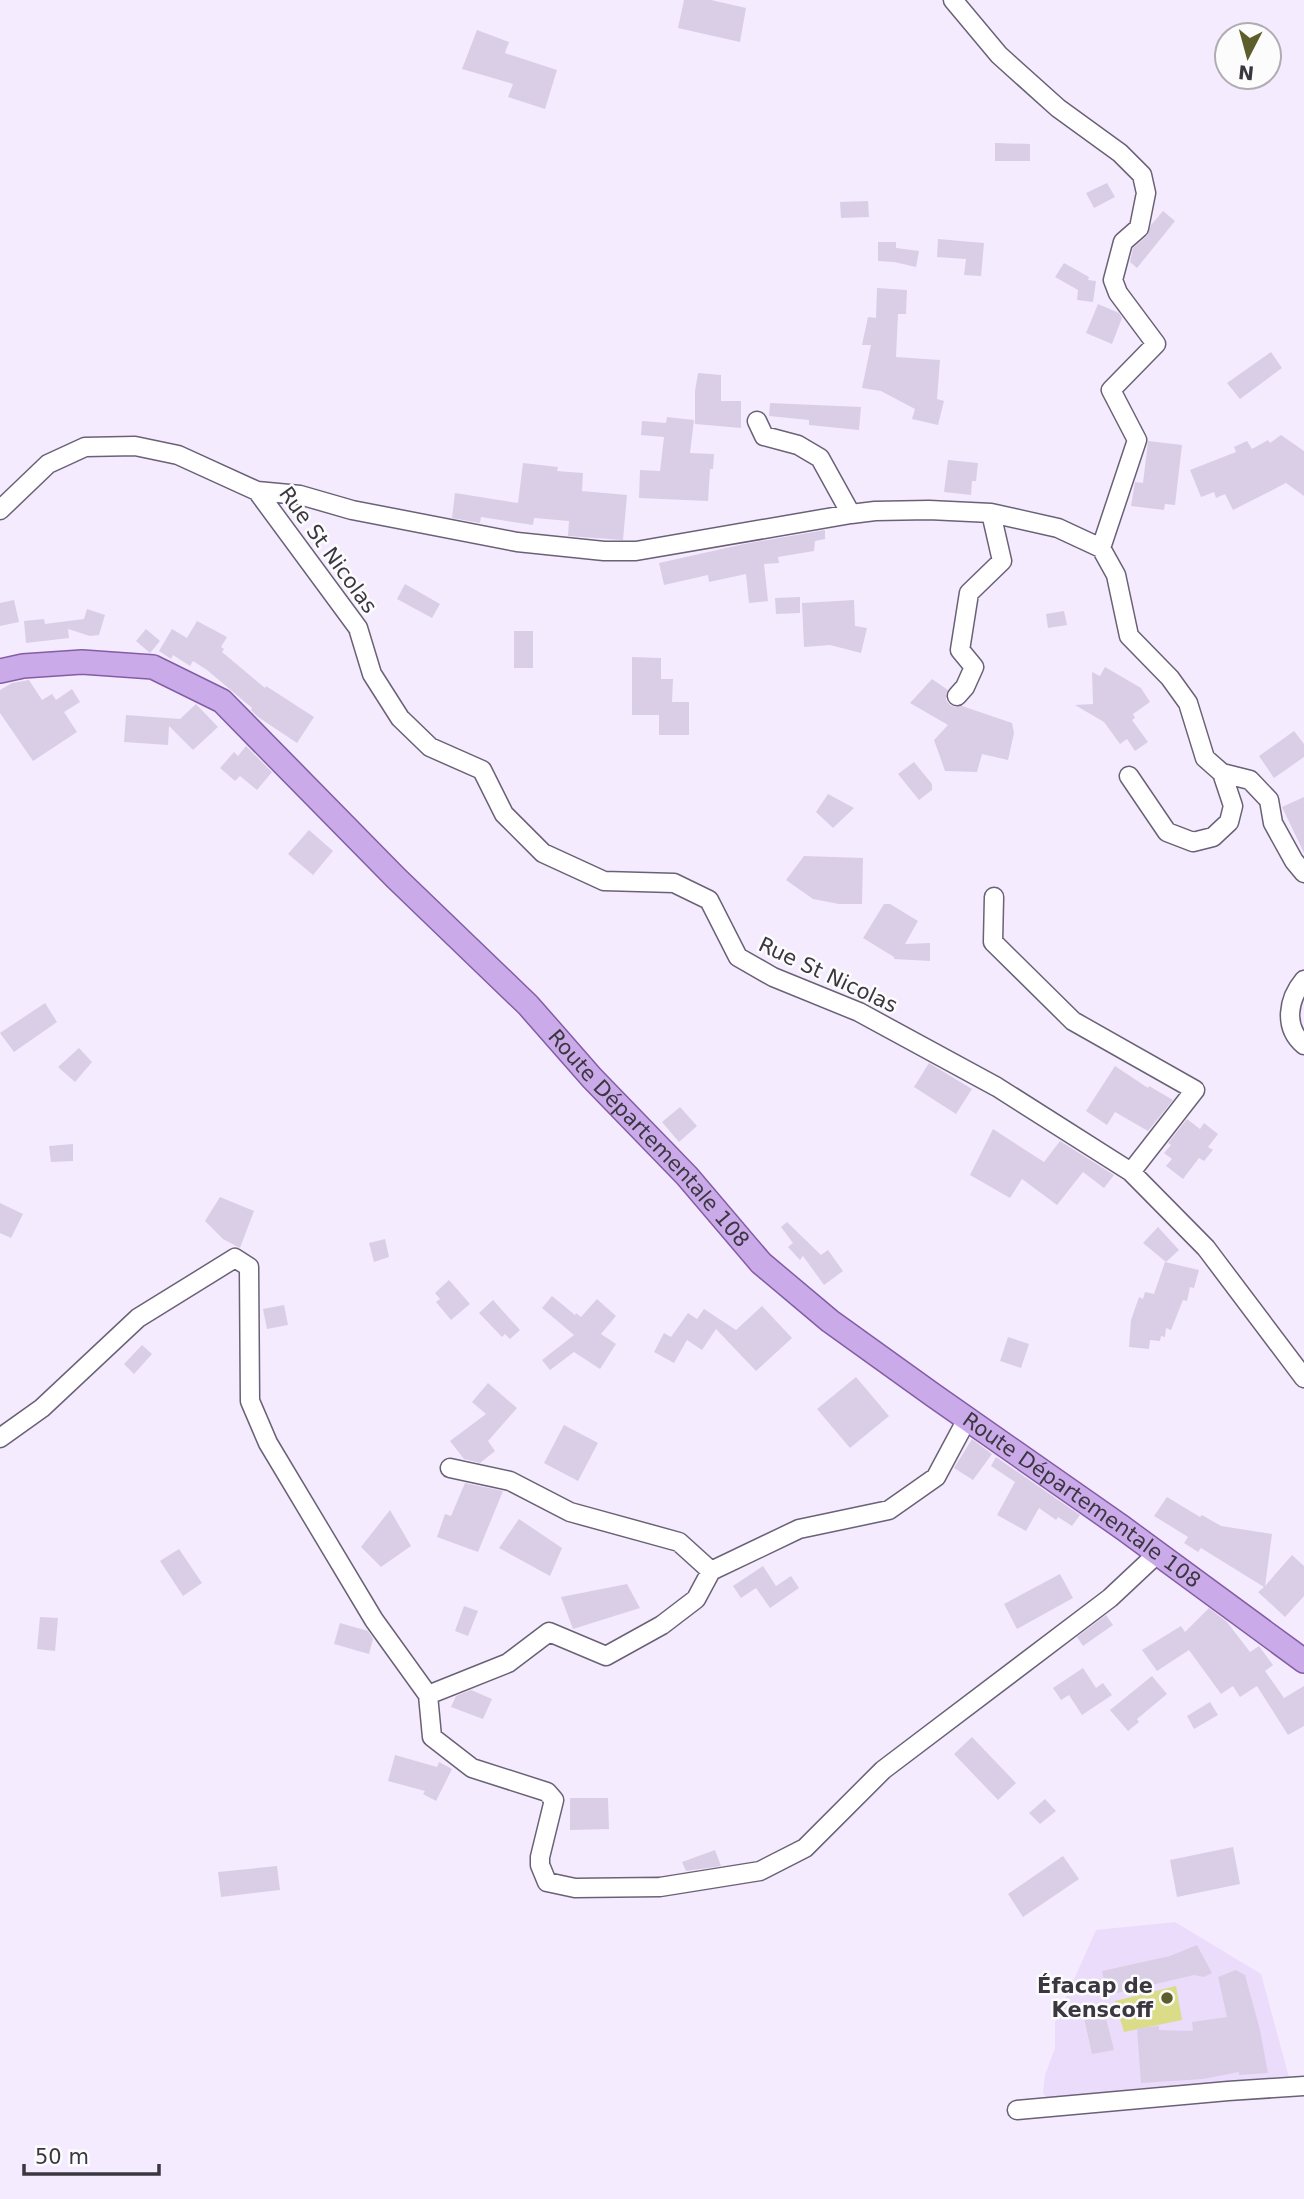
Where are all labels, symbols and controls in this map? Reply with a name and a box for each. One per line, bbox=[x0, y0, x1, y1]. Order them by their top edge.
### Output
north arrow bbox=[1213, 21, 1283, 91]
text: N bbox=[1237, 61, 1255, 85]
street label: Rue St Nicolas bbox=[274, 482, 382, 618]
street label: Rue St Nicolas bbox=[755, 932, 901, 1018]
street label: Route Départementale 108 bbox=[543, 1025, 754, 1252]
street label: Route Départementale 108 bbox=[958, 1408, 1205, 1593]
place label: Éfacap de Kenscoff bbox=[1037, 1973, 1154, 2022]
marker: Éfacap de Kenscoff bbox=[1159, 1990, 1175, 2006]
scale bar bbox=[24, 2132, 159, 2176]
text: 50 m bbox=[35, 2145, 89, 2169]

